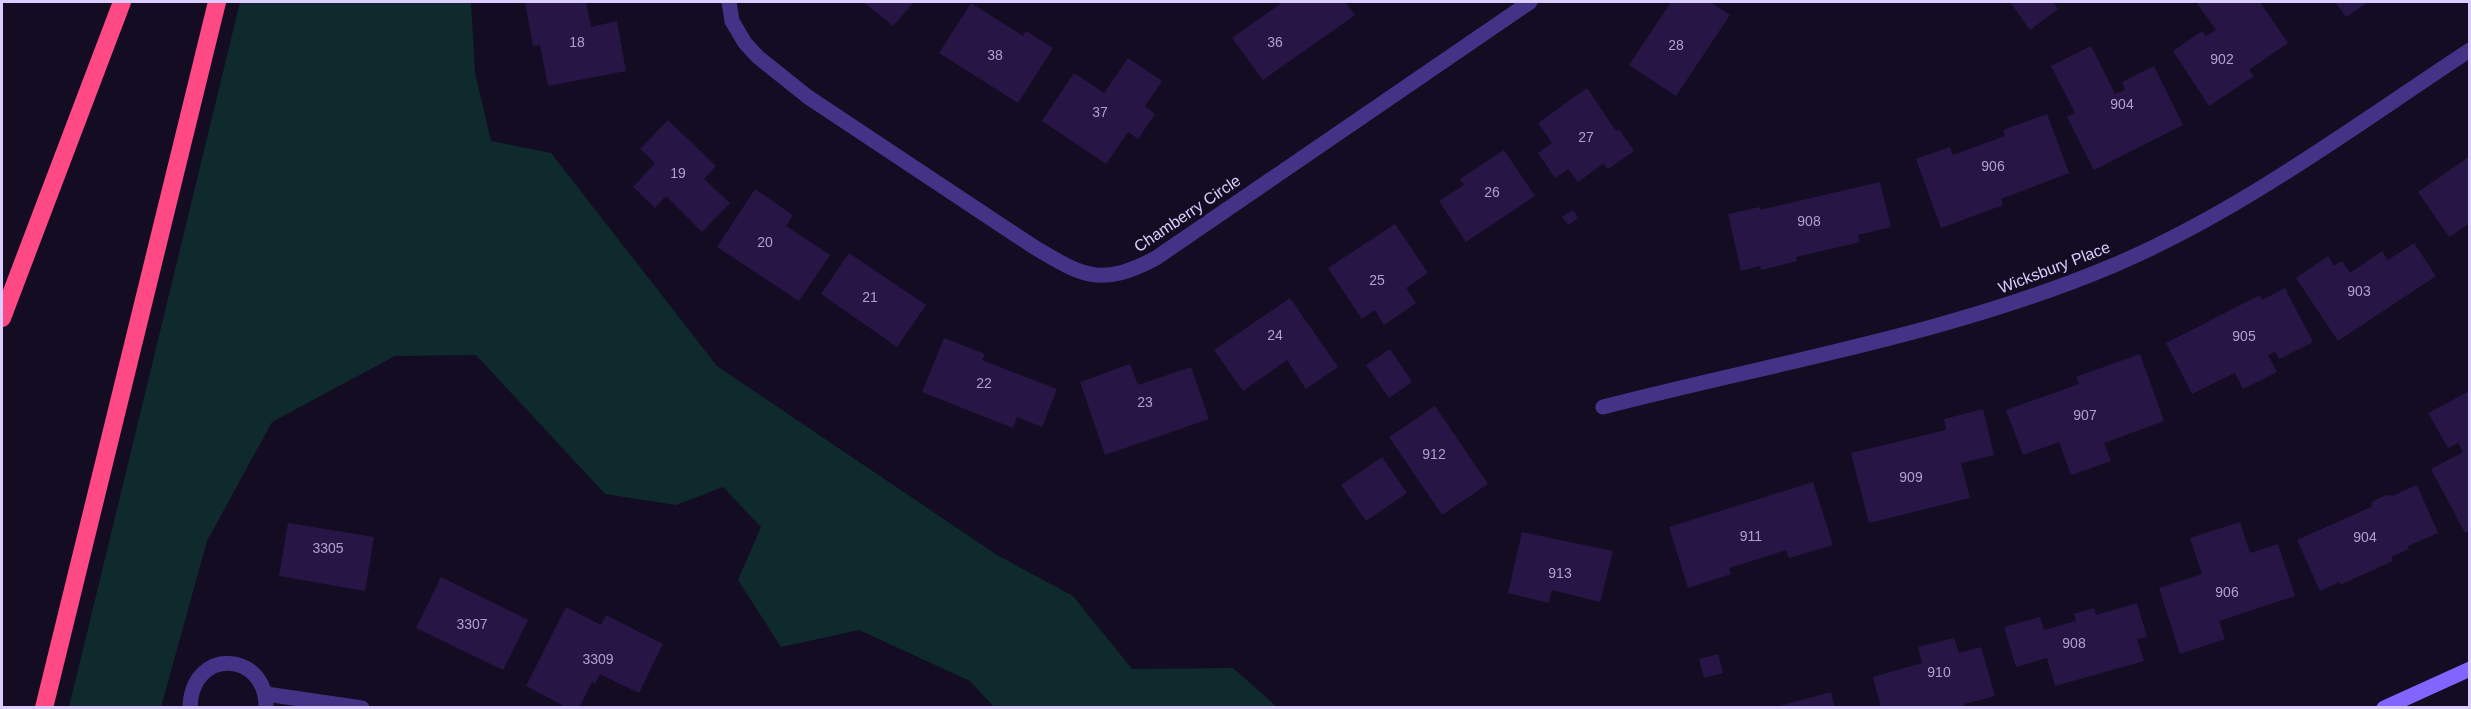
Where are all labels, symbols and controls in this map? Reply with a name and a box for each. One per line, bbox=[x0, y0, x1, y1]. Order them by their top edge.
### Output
house number: 18 bbox=[569, 34, 585, 50]
house number: 36 bbox=[1267, 34, 1283, 50]
house number: 28 bbox=[1668, 37, 1684, 53]
house number: 38 bbox=[987, 47, 1003, 63]
house number: 902 bbox=[2210, 51, 2234, 67]
house number: 904 bbox=[2110, 96, 2134, 112]
house number: 37 bbox=[1092, 104, 1108, 120]
house number: 27 bbox=[1578, 129, 1594, 145]
house number: 906 bbox=[1981, 158, 2005, 174]
house number: 19 bbox=[670, 165, 686, 181]
street label: Chamberry Circle bbox=[1131, 172, 1244, 255]
house number: 26 bbox=[1484, 184, 1500, 200]
house number: 908 bbox=[1797, 213, 1821, 229]
house number: 20 bbox=[757, 234, 773, 250]
street label: Wicksbury Place bbox=[1996, 238, 2113, 297]
house number: 25 bbox=[1369, 272, 1385, 288]
house number: 903 bbox=[2347, 283, 2371, 299]
house number: 21 bbox=[862, 289, 878, 305]
house number: 24 bbox=[1267, 327, 1283, 343]
house number: 905 bbox=[2232, 328, 2256, 344]
house number: 22 bbox=[976, 375, 992, 391]
house number: 23 bbox=[1137, 394, 1153, 410]
house number: 907 bbox=[2073, 407, 2097, 423]
house number: 912 bbox=[1422, 446, 1446, 462]
house number: 909 bbox=[1899, 469, 1923, 485]
house number: 911 bbox=[1740, 528, 1762, 544]
house number: 904 bbox=[2353, 529, 2377, 545]
house number: 3305 bbox=[312, 540, 344, 556]
house number: 913 bbox=[1548, 565, 1572, 581]
house number: 906 bbox=[2215, 584, 2239, 600]
house number: 3307 bbox=[456, 616, 488, 632]
house number: 908 bbox=[2062, 635, 2086, 651]
house number: 3309 bbox=[582, 651, 614, 667]
house number: 910 bbox=[1927, 664, 1951, 680]

